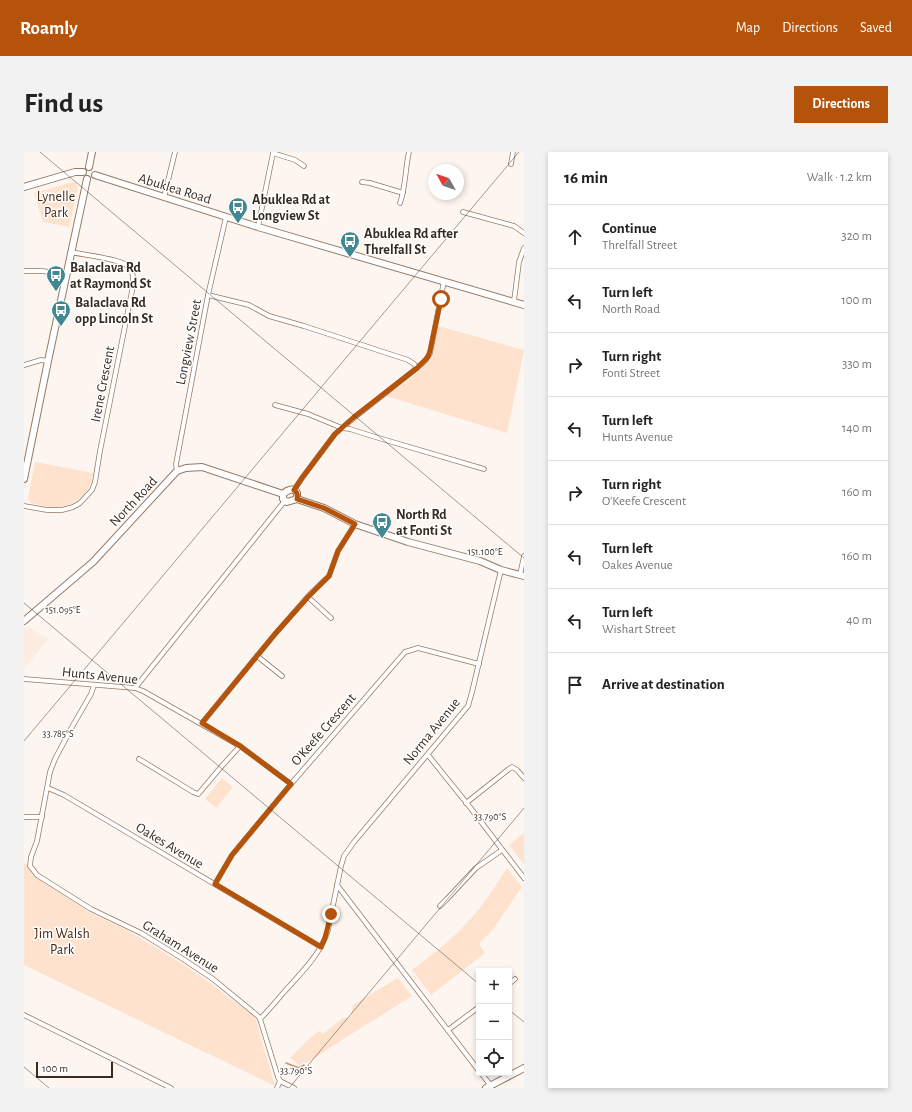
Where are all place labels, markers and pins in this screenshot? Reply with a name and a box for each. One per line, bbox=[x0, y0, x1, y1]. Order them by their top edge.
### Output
place label: Abuklea Rd at Longview St bbox=[252, 193, 330, 223]
bus stop icon: Abuklea Rd at Longview St bbox=[227, 196, 249, 224]
place label: Abuklea Rd after Threlfall St bbox=[364, 227, 458, 257]
bus stop icon: Abuklea Rd after Threlfall St bbox=[339, 230, 361, 258]
place label: Balaclava Rd at Raymond St bbox=[70, 261, 152, 291]
bus stop icon: Balaclava Rd at Raymond St bbox=[45, 264, 67, 292]
place label: Balaclava Rd opp Lincoln St bbox=[75, 296, 153, 326]
bus stop icon: Balaclava Rd opp Lincoln St bbox=[50, 299, 72, 327]
place label: North Rd at Fonti St bbox=[396, 508, 452, 538]
bus stop icon: North Rd at Fonti St bbox=[371, 511, 393, 539]

